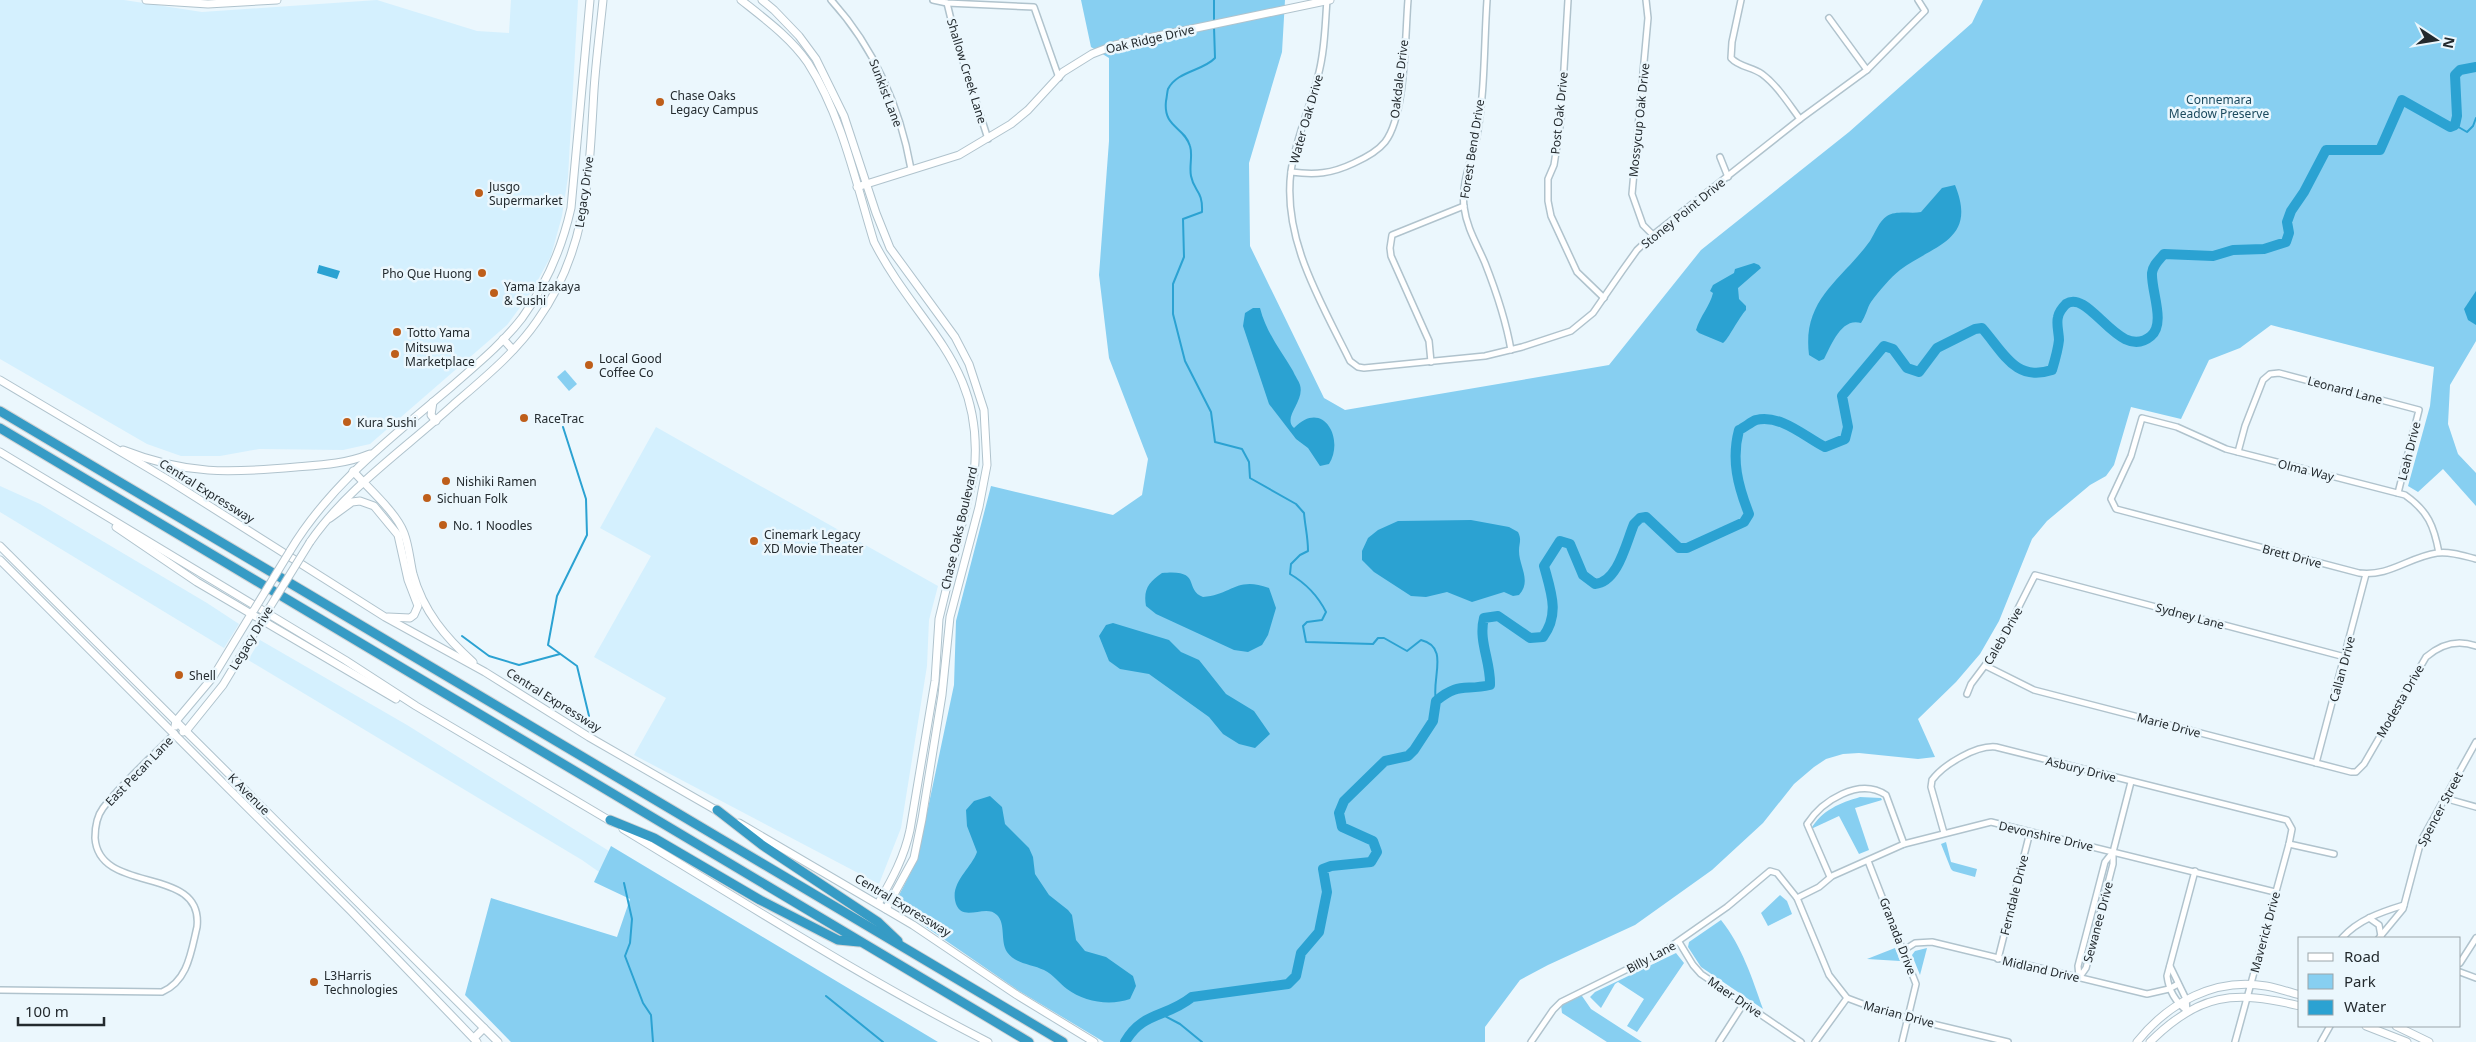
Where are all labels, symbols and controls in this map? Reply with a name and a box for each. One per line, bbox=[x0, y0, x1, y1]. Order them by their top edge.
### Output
north arrow bbox=[2411, 15, 2461, 65]
street label: Shallow Creek Lane bbox=[943, 16, 991, 126]
street label: Oak Ridge Drive bbox=[1104, 20, 1196, 57]
text: N bbox=[2439, 35, 2460, 50]
street label: Oakdale Drive bbox=[1386, 38, 1412, 119]
street label: Sunkist Lane bbox=[865, 57, 907, 130]
street label: Mossycup Oak Drive bbox=[1625, 62, 1653, 178]
street label: Post Oak Drive bbox=[1546, 71, 1572, 155]
street label: Water Oak Drive bbox=[1285, 72, 1327, 166]
place label: Chase Oaks Legacy Campus bbox=[670, 87, 759, 118]
park label: Connemara Meadow Preserve bbox=[2169, 91, 2269, 122]
marker: Chase Oaks Legacy Campus bbox=[654, 96, 666, 108]
street label: Forest Bend Drive bbox=[1456, 98, 1488, 200]
street label: Legacy Drive bbox=[571, 155, 597, 229]
street label: Stoney Point Drive bbox=[1637, 174, 1729, 252]
place label: Jusgo Supermarket bbox=[488, 178, 563, 209]
marker: Jusgo Supermarket bbox=[473, 187, 485, 199]
place label: Pho Que Huong bbox=[382, 265, 472, 282]
marker: Pho Que Huong bbox=[476, 267, 488, 279]
place label: Yama Izakaya & Sushi bbox=[504, 278, 580, 309]
marker: Yama Izakaya & Sushi bbox=[488, 287, 500, 299]
place label: Totto Yama bbox=[407, 324, 470, 341]
marker: Totto Yama bbox=[391, 326, 403, 338]
place label: Mitsuwa Marketplace bbox=[405, 339, 475, 370]
marker: Mitsuwa Marketplace bbox=[389, 348, 401, 360]
place label: Local Good Coffee Co bbox=[599, 350, 662, 381]
marker: Local Good Coffee Co bbox=[583, 359, 595, 371]
street label: Leonard Lane bbox=[2306, 372, 2385, 408]
place label: RaceTrac bbox=[534, 410, 584, 427]
marker: RaceTrac bbox=[518, 412, 530, 424]
place label: Kura Sushi bbox=[357, 414, 417, 431]
marker: Kura Sushi bbox=[341, 416, 353, 428]
street label: Leah Drive bbox=[2393, 420, 2425, 482]
street label: Central Expressway bbox=[156, 455, 259, 528]
street label: Olma Way bbox=[2276, 455, 2337, 485]
street label: Chase Oaks Boulevard bbox=[937, 465, 981, 591]
place label: Nishiki Ramen bbox=[456, 473, 537, 490]
marker: Nishiki Ramen bbox=[440, 475, 452, 487]
place label: Sichuan Folk bbox=[437, 490, 508, 507]
marker: Sichuan Folk bbox=[421, 492, 433, 504]
place label: No. 1 Noodles bbox=[453, 517, 533, 534]
marker: No. 1 Noodles bbox=[437, 519, 449, 531]
place label: Cinemark Legacy XD Movie Theater bbox=[764, 526, 864, 557]
marker: Cinemark Legacy XD Movie Theater bbox=[748, 535, 760, 547]
street label: Brett Drive bbox=[2260, 540, 2324, 572]
street label: Sydney Lane bbox=[2154, 599, 2226, 633]
street label: Legacy Drive bbox=[225, 603, 277, 673]
street label: Caleb Drive bbox=[1980, 604, 2027, 668]
street label: Callan Drive bbox=[2325, 634, 2359, 704]
street label: Modesta Drive bbox=[2372, 661, 2428, 741]
street label: Central Expressway bbox=[503, 664, 606, 737]
place label: Shell bbox=[189, 667, 216, 684]
marker: Shell bbox=[173, 669, 185, 681]
street label: Marie Drive bbox=[2135, 708, 2203, 742]
street label: East Pecan Lane bbox=[101, 732, 177, 810]
street label: Asbury Drive bbox=[2044, 752, 2118, 786]
street label: Spencer Street bbox=[2413, 768, 2467, 849]
street label: K Avenue bbox=[224, 769, 274, 819]
street label: Devonshire Drive bbox=[1997, 817, 2095, 855]
street label: Ferndale Drive bbox=[1996, 853, 2032, 937]
street label: Central Expressway bbox=[852, 870, 955, 941]
street label: Sewanee Drive bbox=[2079, 879, 2117, 964]
street label: Maverick Drive bbox=[2246, 889, 2284, 975]
street label: Granada Drive bbox=[1876, 895, 1921, 977]
street label: Billy Lane bbox=[1623, 937, 1679, 977]
legend bbox=[2298, 937, 2461, 1027]
text: Road bbox=[2344, 946, 2380, 966]
street label: Midland Drive bbox=[2001, 952, 2082, 986]
place label: L3Harris Technologies bbox=[324, 967, 398, 998]
text: Park bbox=[2344, 971, 2376, 991]
street label: Maer Drive bbox=[1704, 973, 1766, 1022]
marker: L3Harris Technologies bbox=[308, 976, 320, 988]
scale bar bbox=[18, 994, 104, 1026]
street label: Marian Drive bbox=[1862, 996, 1936, 1032]
text: Water bbox=[2344, 996, 2386, 1016]
text: 100 m bbox=[25, 1001, 69, 1021]

